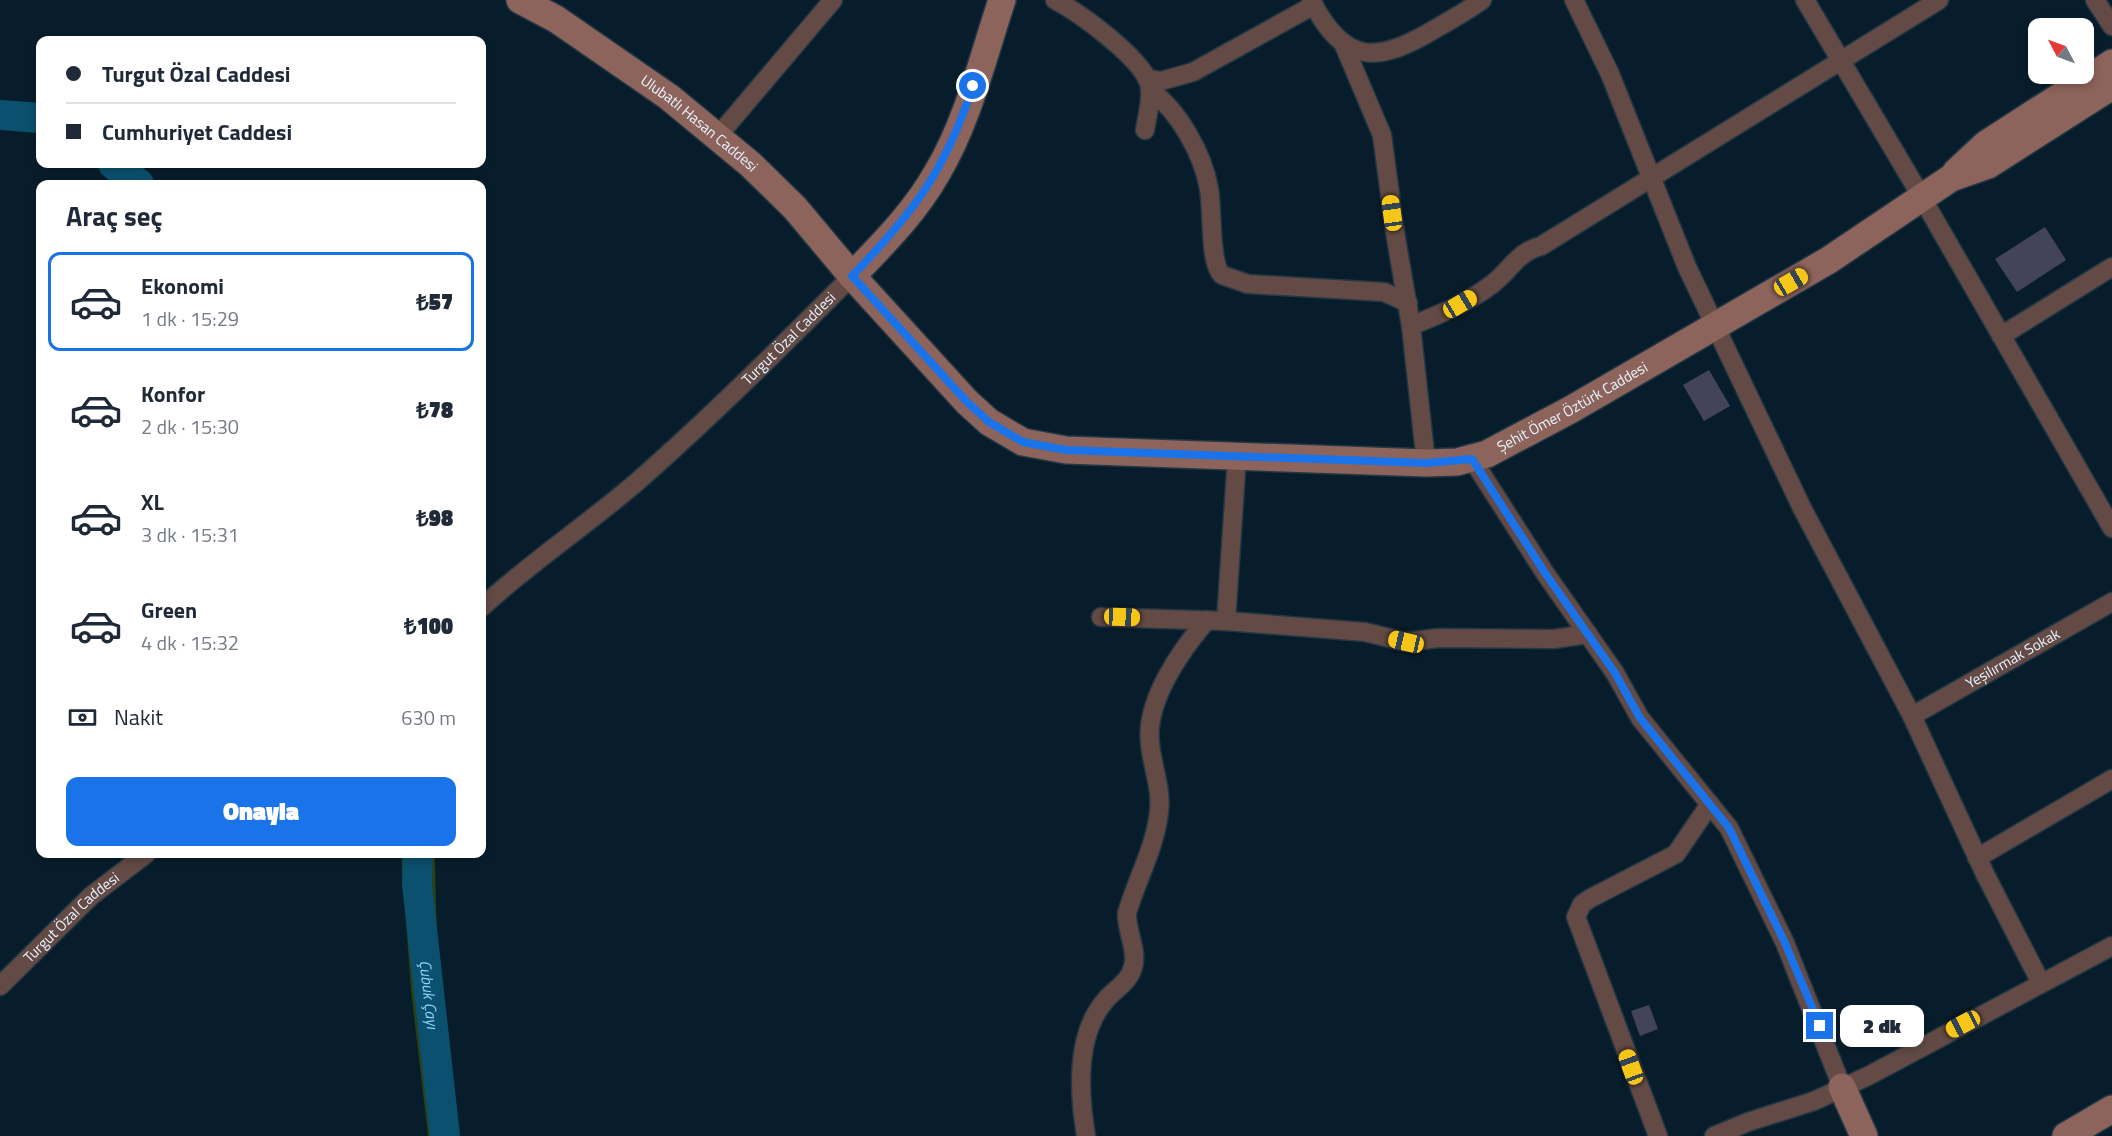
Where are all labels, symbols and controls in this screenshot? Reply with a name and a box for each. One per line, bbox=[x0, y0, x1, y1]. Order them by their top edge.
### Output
north arrow bbox=[2028, 18, 2094, 84]
map controls bbox=[2028, 18, 2094, 84]
text: Turgut Özal Caddesi bbox=[102, 57, 290, 91]
street label: Ulubatlı Hasan Caddesi bbox=[636, 69, 764, 177]
route start bbox=[959, 72, 986, 99]
text: Cumhuriyet Caddesi bbox=[102, 115, 292, 149]
car bbox=[1381, 194, 1403, 232]
text: Araç seç bbox=[66, 195, 163, 236]
car bbox=[1771, 265, 1811, 299]
text: Ekonomi bbox=[141, 269, 224, 303]
icon: car bbox=[69, 275, 123, 329]
text: ₺57 bbox=[416, 285, 453, 319]
street label: Turgut Özal Caddesi bbox=[736, 286, 841, 390]
car bbox=[1440, 287, 1480, 321]
text: 1 dk · 15:29 bbox=[141, 303, 239, 334]
street label: Şehit Ömer Öztürk Caddesi bbox=[1493, 355, 1652, 458]
text: Konfor bbox=[141, 377, 205, 411]
icon: car bbox=[69, 383, 123, 437]
text: ₺78 bbox=[416, 393, 453, 427]
text: 2 dk · 15:30 bbox=[141, 411, 239, 442]
text: XL bbox=[141, 485, 164, 519]
icon: car bbox=[69, 491, 123, 545]
text: ₺98 bbox=[416, 501, 453, 535]
text: 3 dk · 15:31 bbox=[141, 519, 239, 550]
text: Green bbox=[141, 593, 197, 627]
icon: car bbox=[69, 599, 123, 653]
car bbox=[1104, 607, 1140, 627]
text: ₺100 bbox=[404, 609, 453, 643]
street label: Yeşilırmak Sokak bbox=[1961, 622, 2064, 694]
text: 4 dk · 15:32 bbox=[141, 627, 239, 658]
car bbox=[1386, 629, 1426, 655]
text: Nakit bbox=[114, 700, 163, 734]
icon: cash bbox=[66, 701, 99, 734]
text: 630 m bbox=[401, 702, 456, 733]
button: Onayla bbox=[66, 777, 456, 846]
street label: Turgut Özal Caddesi bbox=[18, 866, 124, 968]
water label: Çubuk Çayı bbox=[414, 959, 445, 1032]
callout: 2 dk bbox=[1841, 1005, 1925, 1047]
car bbox=[1943, 1008, 1983, 1040]
text: 2 dk bbox=[1863, 1010, 1901, 1041]
route end bbox=[1806, 1012, 1833, 1039]
car bbox=[1616, 1047, 1646, 1087]

